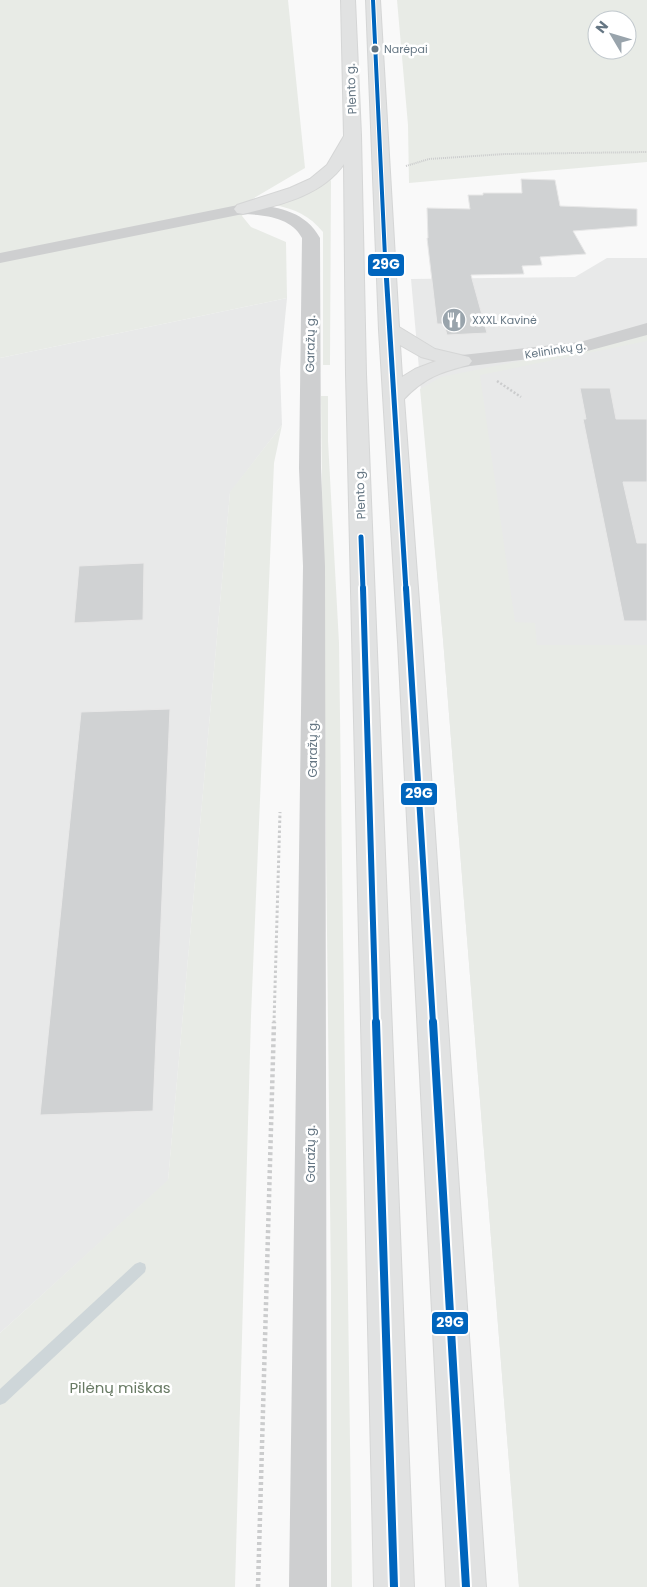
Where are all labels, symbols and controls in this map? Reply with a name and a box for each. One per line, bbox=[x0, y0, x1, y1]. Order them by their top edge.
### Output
north arrow bbox=[587, 10, 637, 60]
text: N bbox=[591, 17, 613, 37]
place label: Narėpai bbox=[384, 41, 428, 57]
marker: Narėpai bbox=[370, 44, 380, 54]
street label: Plento g. bbox=[342, 63, 360, 115]
line badge: 29G bbox=[367, 253, 405, 277]
text: 29G bbox=[372, 254, 400, 274]
restaurant icon: XXXL Kavinė bbox=[441, 307, 467, 333]
place label: XXXL Kavinė bbox=[472, 312, 537, 328]
street label: Garažų g. bbox=[301, 315, 319, 373]
street label: Kelininkų g. bbox=[524, 337, 586, 363]
street label: Plento g. bbox=[351, 468, 369, 520]
street label: Garažų g. bbox=[304, 720, 321, 778]
line badge: 29G bbox=[400, 782, 438, 806]
text: 29G bbox=[405, 783, 433, 803]
street label: Garažų g. bbox=[302, 1125, 319, 1183]
line badge: 29G bbox=[431, 1311, 469, 1335]
text: 29G bbox=[436, 1312, 464, 1332]
park label: Pilėnų miškas bbox=[69, 1377, 171, 1398]

